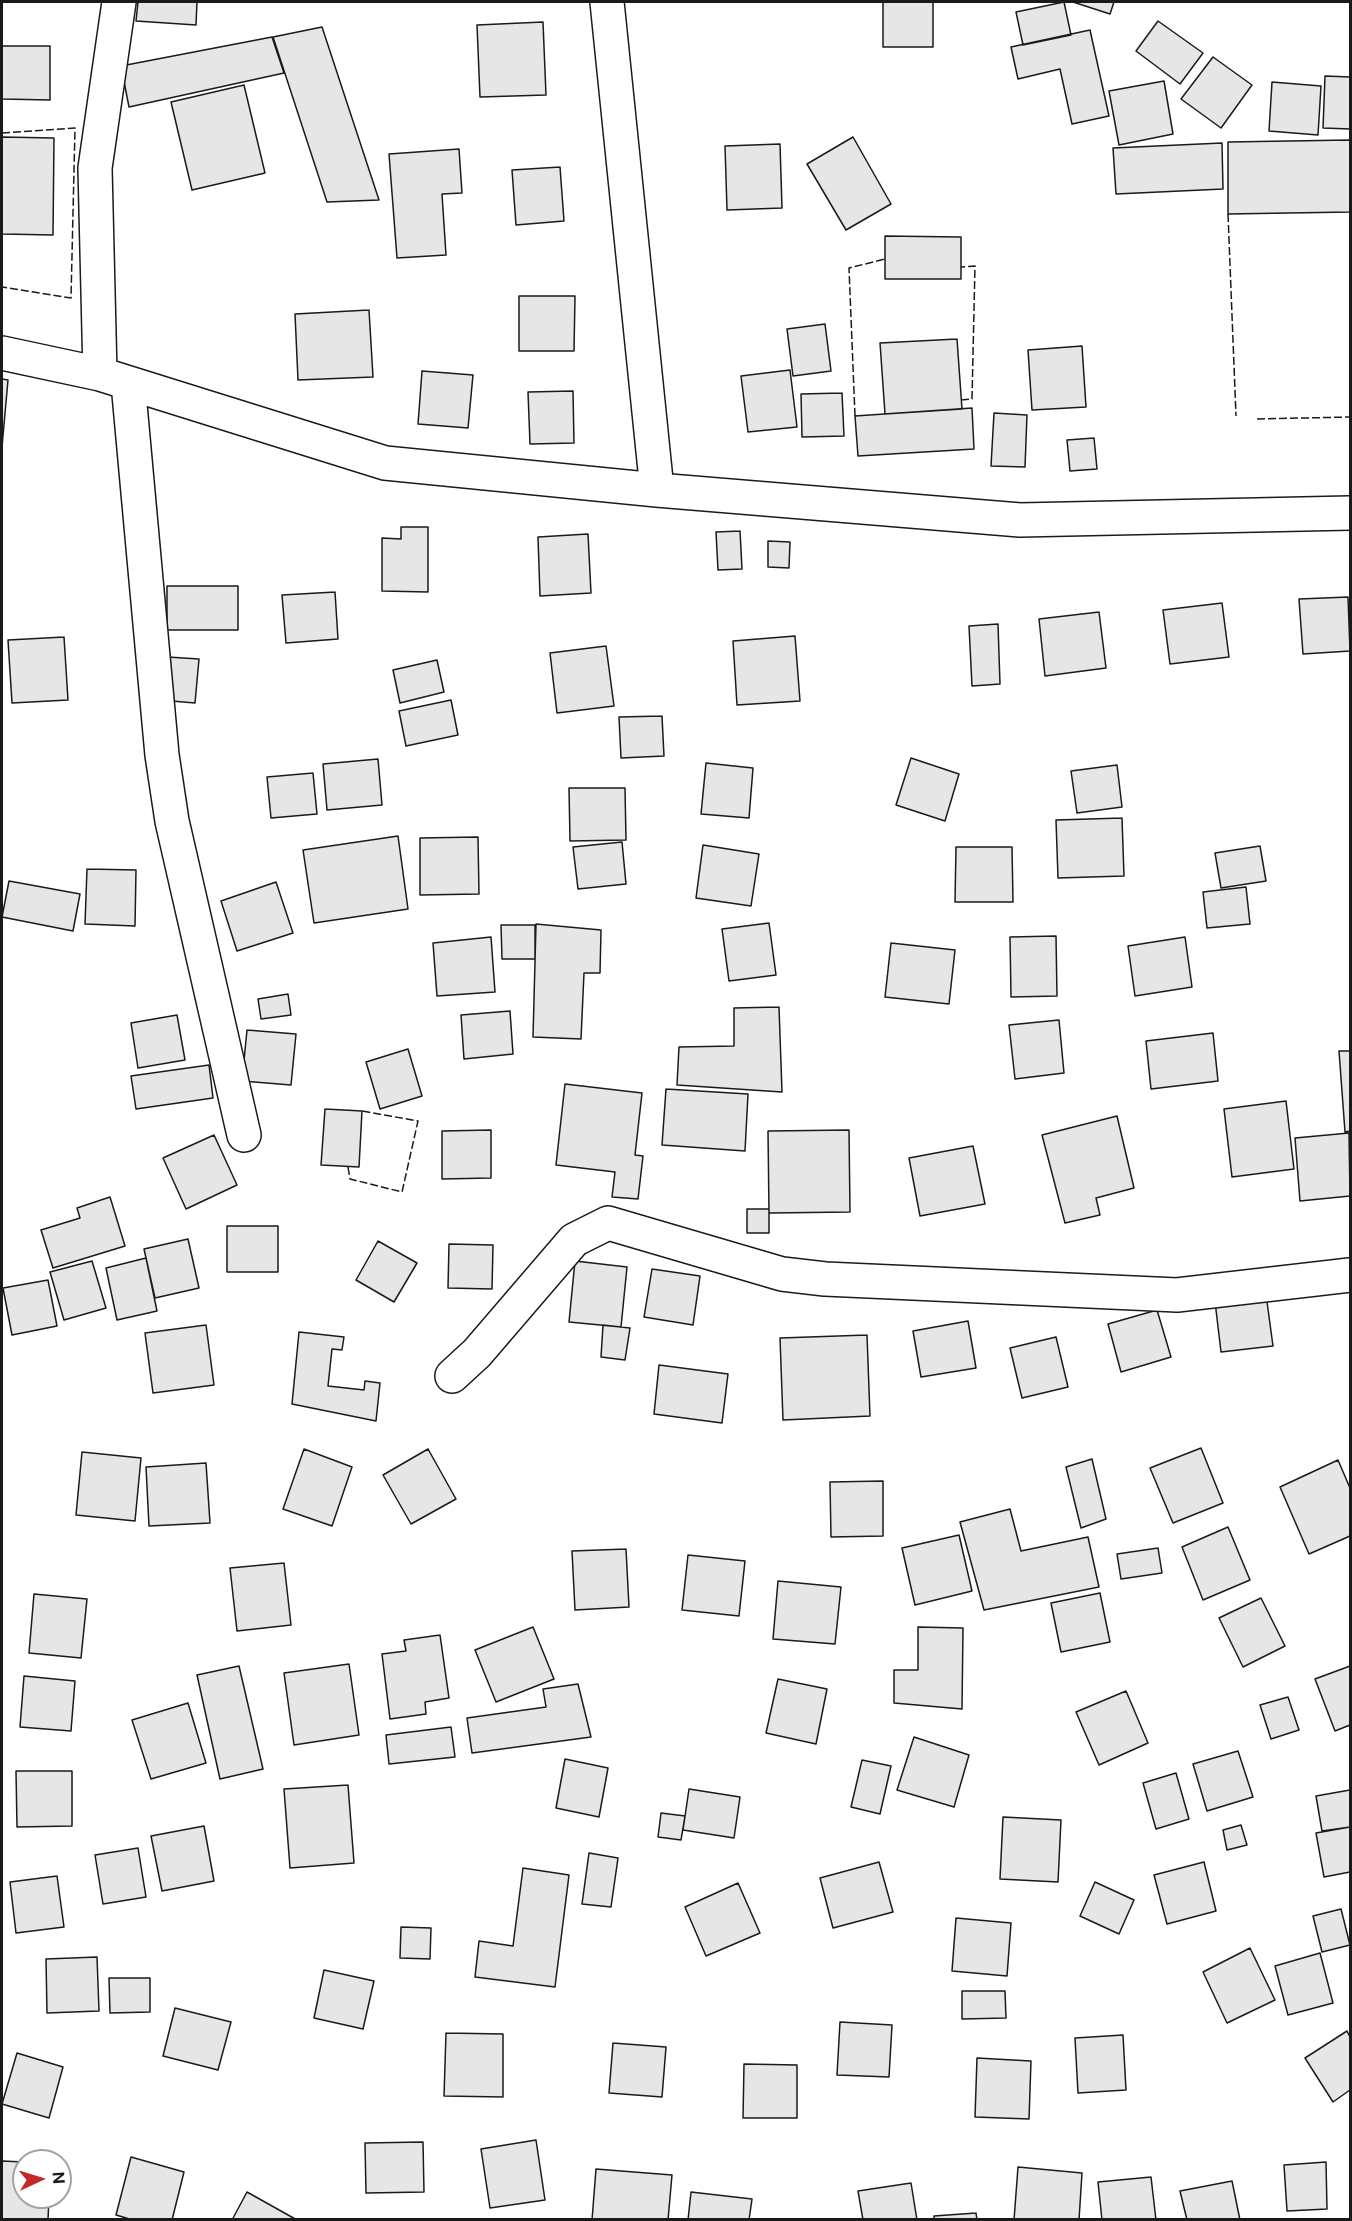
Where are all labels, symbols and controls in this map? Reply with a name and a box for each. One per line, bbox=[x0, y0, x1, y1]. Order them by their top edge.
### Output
north arrow bbox=[12, 2149, 72, 2209]
text: N bbox=[49, 2171, 68, 2185]

